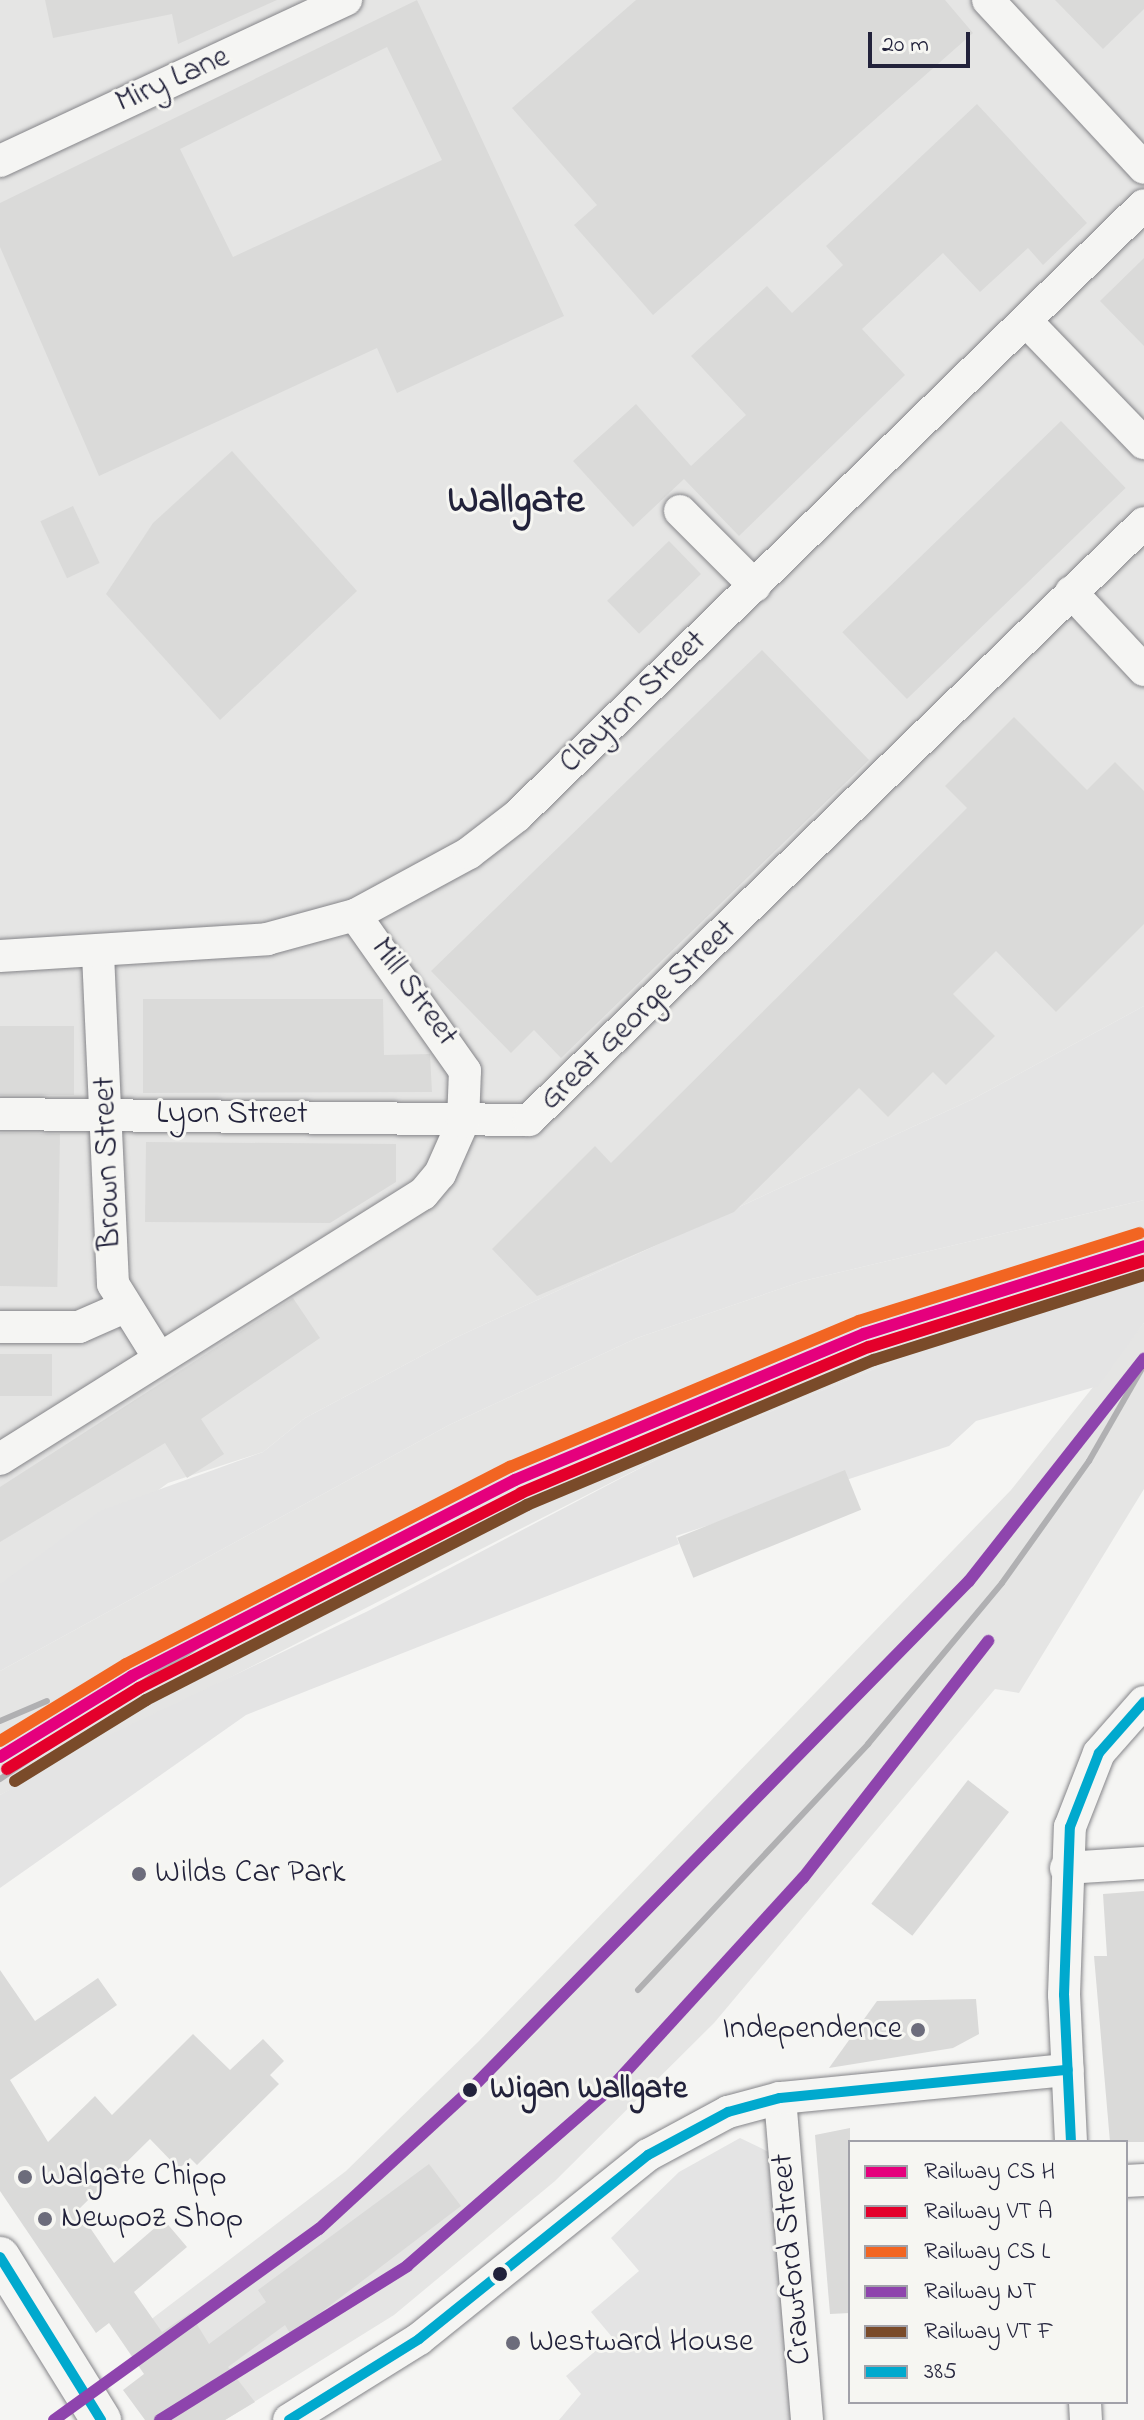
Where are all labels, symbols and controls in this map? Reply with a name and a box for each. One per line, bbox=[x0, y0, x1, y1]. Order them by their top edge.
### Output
scale bar bbox=[872, 16, 974, 66]
text: 20 m bbox=[882, 28, 929, 63]
street label: Miry Lane bbox=[110, 39, 236, 123]
district label: Wallgate bbox=[448, 478, 584, 526]
street label: Clayton Street bbox=[552, 623, 716, 783]
street label: Great George Street bbox=[533, 912, 745, 1120]
street label: Mill Street bbox=[361, 931, 465, 1055]
street label: Brown Street bbox=[87, 1076, 131, 1250]
street label: Lyon Street bbox=[156, 1096, 308, 1134]
place label: Wilds Car Park bbox=[155, 1855, 345, 1893]
marker: Wilds Car Park bbox=[130, 1865, 148, 1883]
place label: Independence bbox=[722, 2011, 902, 2049]
marker: Independence bbox=[909, 2021, 927, 2039]
place label: Wigan Wallgate bbox=[490, 2071, 687, 2109]
marker: Wigan Wallgate bbox=[457, 2077, 483, 2103]
legend bbox=[848, 2140, 1128, 2404]
street label: Crawford Street bbox=[765, 2152, 821, 2366]
text: Railway CS H bbox=[924, 2155, 1055, 2190]
place label: Walgate Chipp bbox=[41, 2158, 227, 2196]
marker: Walgate Chipp bbox=[16, 2168, 34, 2186]
text: Railway VT A bbox=[924, 2195, 1052, 2230]
place label: Newpoz Shop bbox=[61, 2200, 243, 2238]
marker: Newpoz Shop bbox=[36, 2210, 54, 2228]
text: Railway CS L bbox=[924, 2235, 1050, 2270]
unlabelled marker bbox=[492, 2266, 508, 2282]
text: Railway NT bbox=[924, 2275, 1037, 2310]
text: Railway VT F bbox=[924, 2315, 1053, 2350]
place label: Westward House bbox=[529, 2324, 753, 2362]
marker: Westward House bbox=[504, 2334, 522, 2352]
text: 385 bbox=[924, 2355, 957, 2390]

